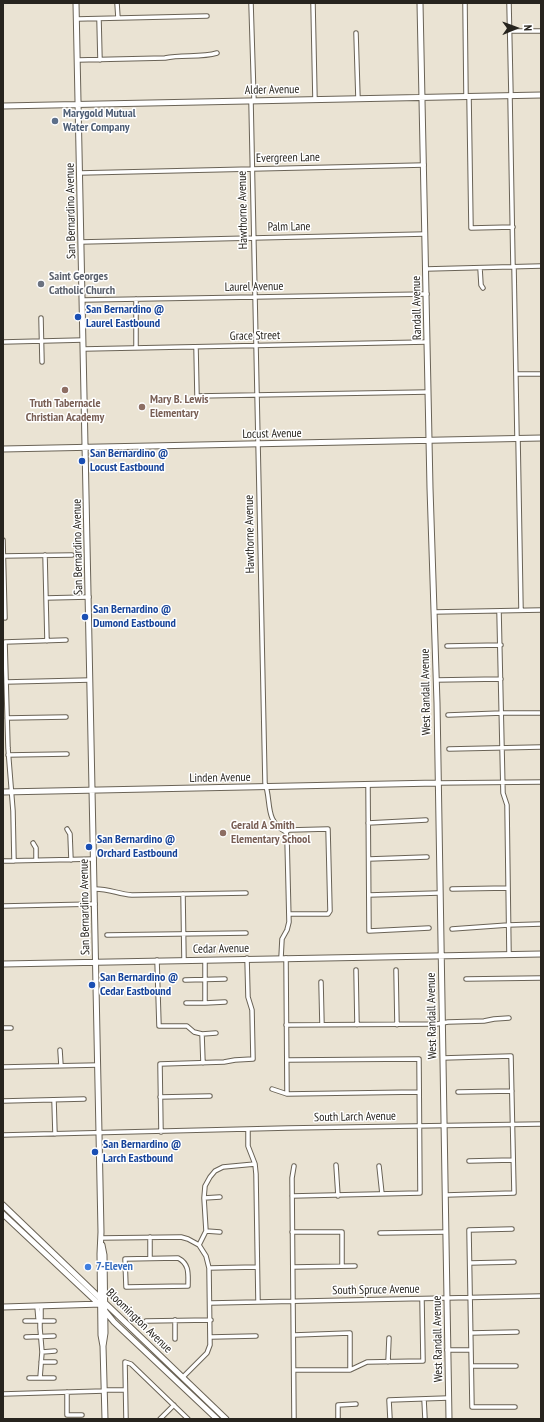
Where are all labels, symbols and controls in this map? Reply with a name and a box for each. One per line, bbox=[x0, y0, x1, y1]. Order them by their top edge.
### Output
north arrow bbox=[496, 8, 536, 48]
text: N bbox=[521, 25, 535, 31]
street label: Alder Avenue bbox=[244, 82, 300, 98]
place label: Marygold Mutual Water Company bbox=[63, 107, 136, 135]
marker: Marygold Mutual Water Company bbox=[50, 116, 60, 126]
street label: Evergreen Lane bbox=[256, 150, 320, 166]
street label: San Bernardino Avenue bbox=[63, 163, 79, 259]
street label: Hawthorne Avenue bbox=[235, 171, 251, 249]
street label: Palm Lane bbox=[267, 219, 311, 235]
place label: Saint Georges Catholic Church bbox=[49, 270, 115, 298]
street label: Randall Avenue bbox=[409, 276, 425, 340]
marker: Saint Georges Catholic Church bbox=[36, 279, 46, 289]
street label: Laurel Avenue bbox=[225, 279, 283, 295]
place label: San Bernardino @ Laurel Eastbound bbox=[86, 303, 164, 331]
marker: San Bernardino @ Laurel Eastbound bbox=[73, 312, 83, 322]
street label: Grace Street bbox=[230, 328, 280, 344]
marker: Truth Tabernacle Christian Academy bbox=[60, 385, 70, 395]
place label: Mary B. Lewis Elementary bbox=[150, 393, 209, 421]
place label: Truth Tabernacle Christian Academy bbox=[26, 397, 104, 425]
marker: Mary B. Lewis Elementary bbox=[137, 402, 147, 412]
street label: Locust Avenue bbox=[242, 426, 302, 442]
place label: San Bernardino @ Locust Eastbound bbox=[90, 447, 168, 475]
marker: San Bernardino @ Locust Eastbound bbox=[77, 456, 87, 466]
street label: Hawthorne Avenue bbox=[242, 495, 258, 573]
street label: San Bernardino Avenue bbox=[70, 499, 86, 595]
place label: San Bernardino @ Dumond Eastbound bbox=[93, 603, 176, 631]
marker: San Bernardino @ Dumond Eastbound bbox=[80, 612, 90, 622]
street label: West Randall Avenue bbox=[418, 648, 434, 736]
street label: Linden Avenue bbox=[189, 770, 251, 786]
place label: Gerald A Smith Elementary School bbox=[231, 819, 310, 847]
marker: Gerald A Smith Elementary School bbox=[218, 828, 228, 838]
place label: San Bernardino @ Orchard Eastbound bbox=[97, 833, 178, 861]
marker: San Bernardino @ Orchard Eastbound bbox=[84, 842, 94, 852]
street label: San Bernardino Avenue bbox=[77, 859, 93, 955]
street label: Cedar Avenue bbox=[193, 941, 249, 957]
place label: San Bernardino @ Cedar Eastbound bbox=[100, 971, 178, 999]
street label: West Randall Avenue bbox=[424, 972, 440, 1060]
marker: San Bernardino @ Cedar Eastbound bbox=[87, 980, 97, 990]
street label: South Larch Avenue bbox=[314, 1109, 396, 1125]
place label: San Bernardino @ Larch Eastbound bbox=[103, 1138, 181, 1166]
marker: San Bernardino @ Larch Eastbound bbox=[90, 1147, 100, 1157]
place label: 7-Eleven bbox=[96, 1260, 133, 1274]
marker: 7-Eleven bbox=[83, 1262, 93, 1272]
street label: South Spruce Avenue bbox=[332, 1282, 420, 1298]
street label: Bloomington Avenue bbox=[103, 1286, 175, 1356]
street label: West Randall Avenue bbox=[430, 1295, 446, 1383]

